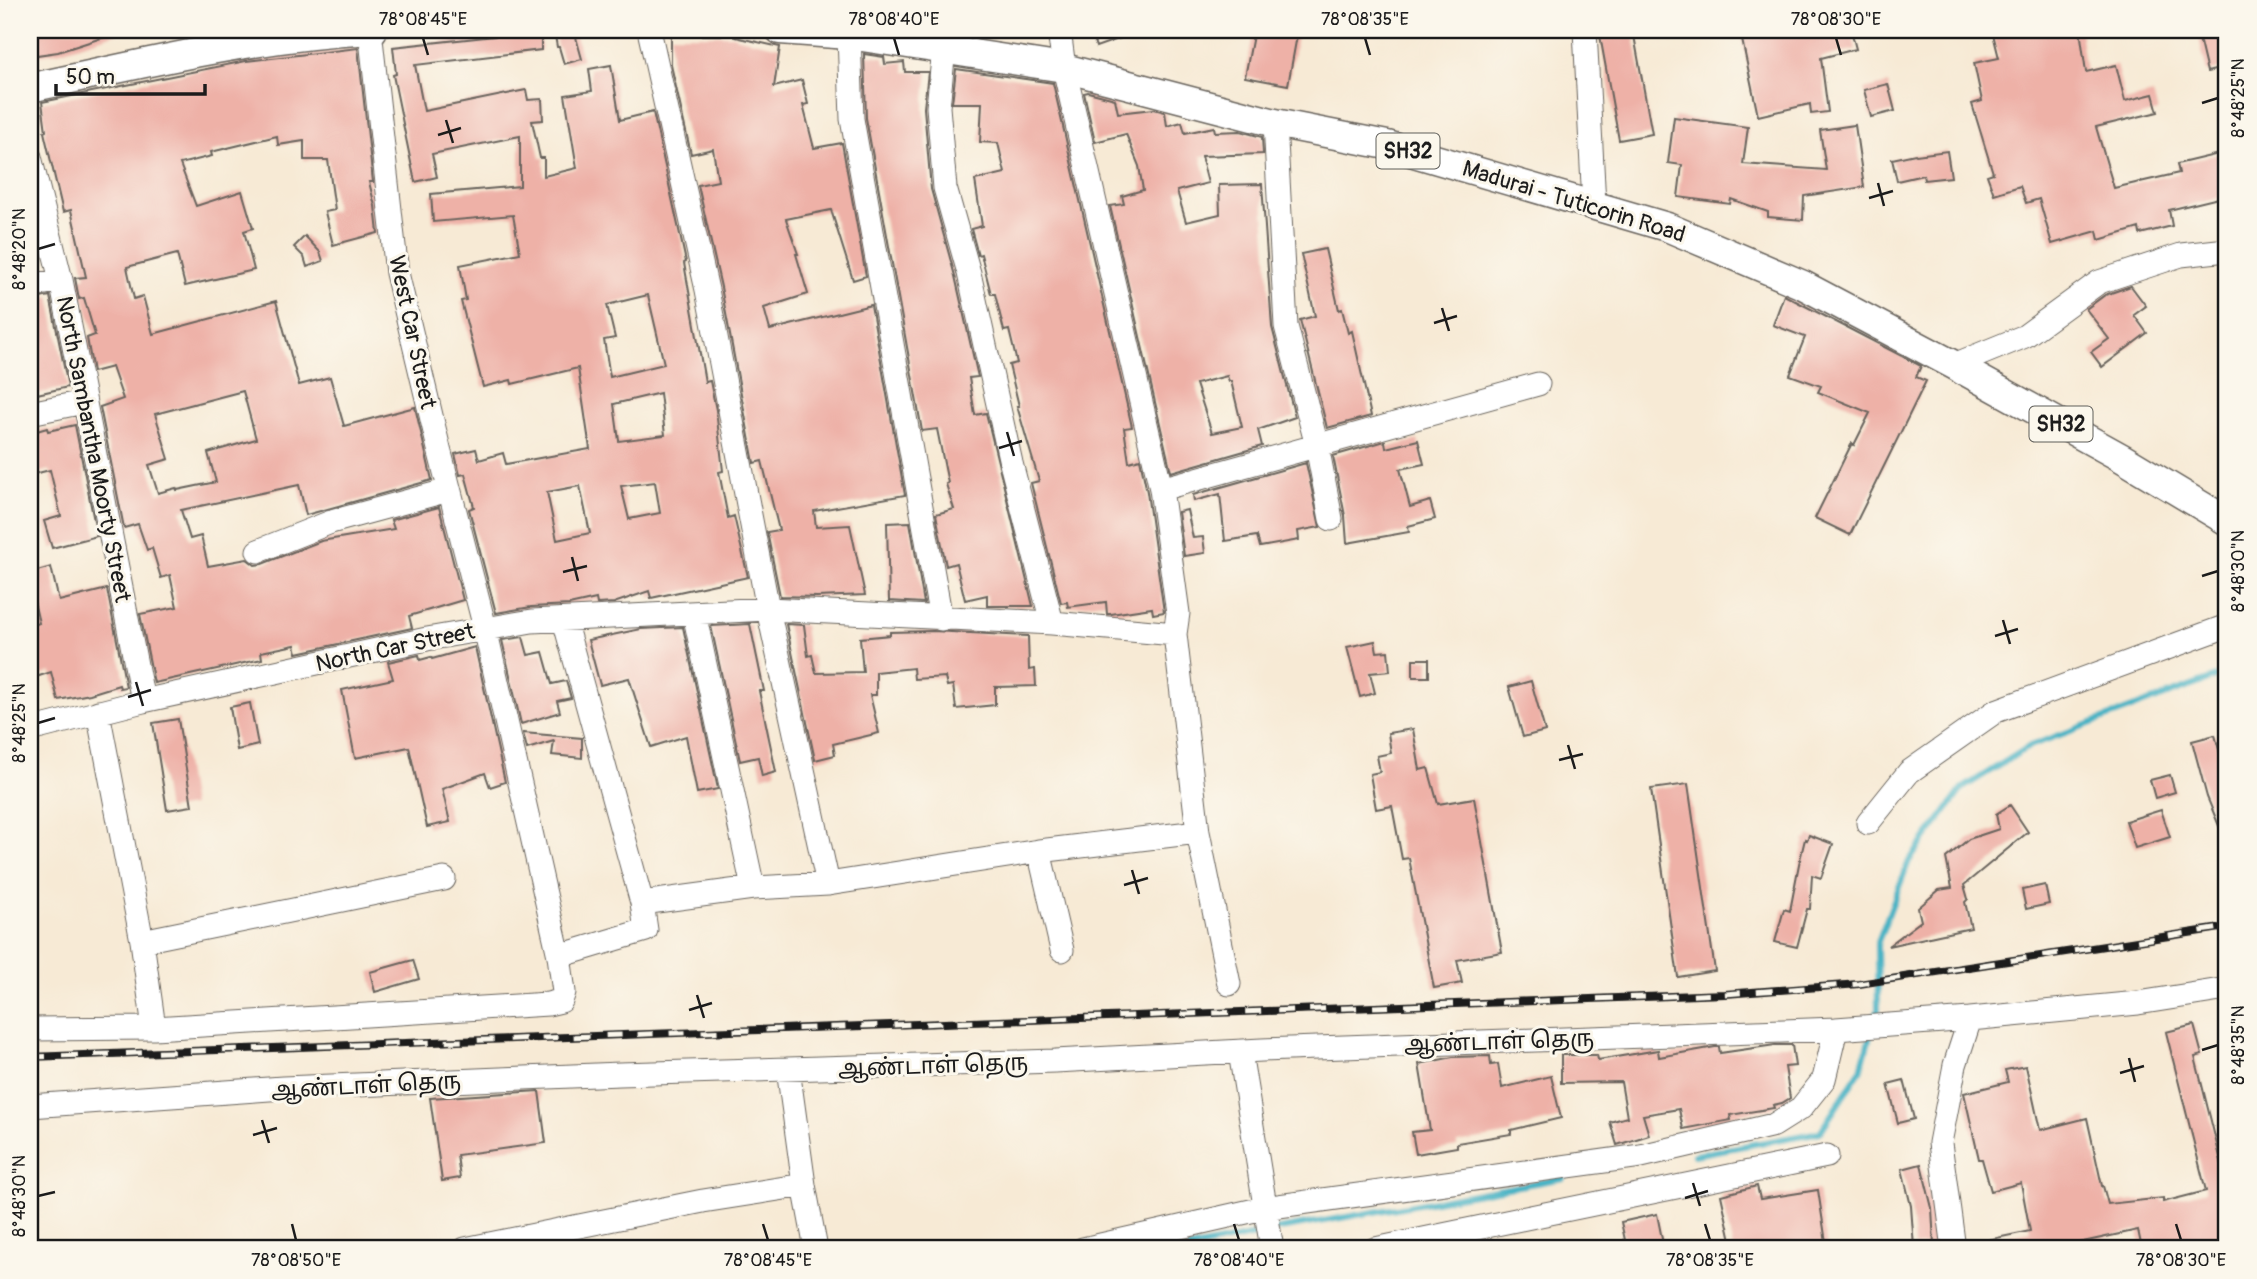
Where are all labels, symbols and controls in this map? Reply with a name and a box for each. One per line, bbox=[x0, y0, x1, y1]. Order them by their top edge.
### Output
text: 78°08'45"E bbox=[379, 8, 467, 31]
text: 78°08'40"E bbox=[849, 8, 939, 31]
text: 78°08'35"E bbox=[1321, 8, 1409, 31]
text: 78°08'30"E bbox=[1791, 8, 1881, 31]
scale bar bbox=[56, 52, 205, 96]
text: 8°48'25"N bbox=[2227, 58, 2250, 138]
text: 50 m bbox=[66, 64, 115, 91]
road number: SH32 bbox=[1376, 134, 1440, 168]
street label: Madurai - Tuticorin Road bbox=[1459, 154, 1689, 249]
text: 8°48'20"N bbox=[8, 208, 31, 290]
street label: West Car Street bbox=[382, 253, 443, 412]
street label: North Sambantha Moorty Street bbox=[50, 293, 138, 605]
road number: SH32 bbox=[2030, 406, 2092, 442]
text: 8°48'30"N bbox=[2227, 530, 2250, 612]
street label: North Car Street bbox=[313, 616, 478, 678]
text: 8°48'25"N bbox=[8, 683, 31, 763]
text: 8°48'35"N bbox=[2227, 1005, 2250, 1085]
street label: ஆண்டாள் தெரு bbox=[1403, 1024, 1595, 1060]
street label: ஆண்டாள் தெரு bbox=[837, 1048, 1029, 1084]
street label: ஆண்டாள் தெரு bbox=[270, 1066, 462, 1106]
text: 8°48'30"N bbox=[8, 1155, 31, 1237]
text: 78°08'50"E bbox=[251, 1249, 341, 1272]
text: 78°08'45"E bbox=[724, 1249, 812, 1272]
text: 78°08'40"E bbox=[1194, 1249, 1284, 1272]
text: 78°08'35"E bbox=[1666, 1249, 1754, 1272]
text: 78°08'30"E bbox=[2136, 1249, 2226, 1272]

